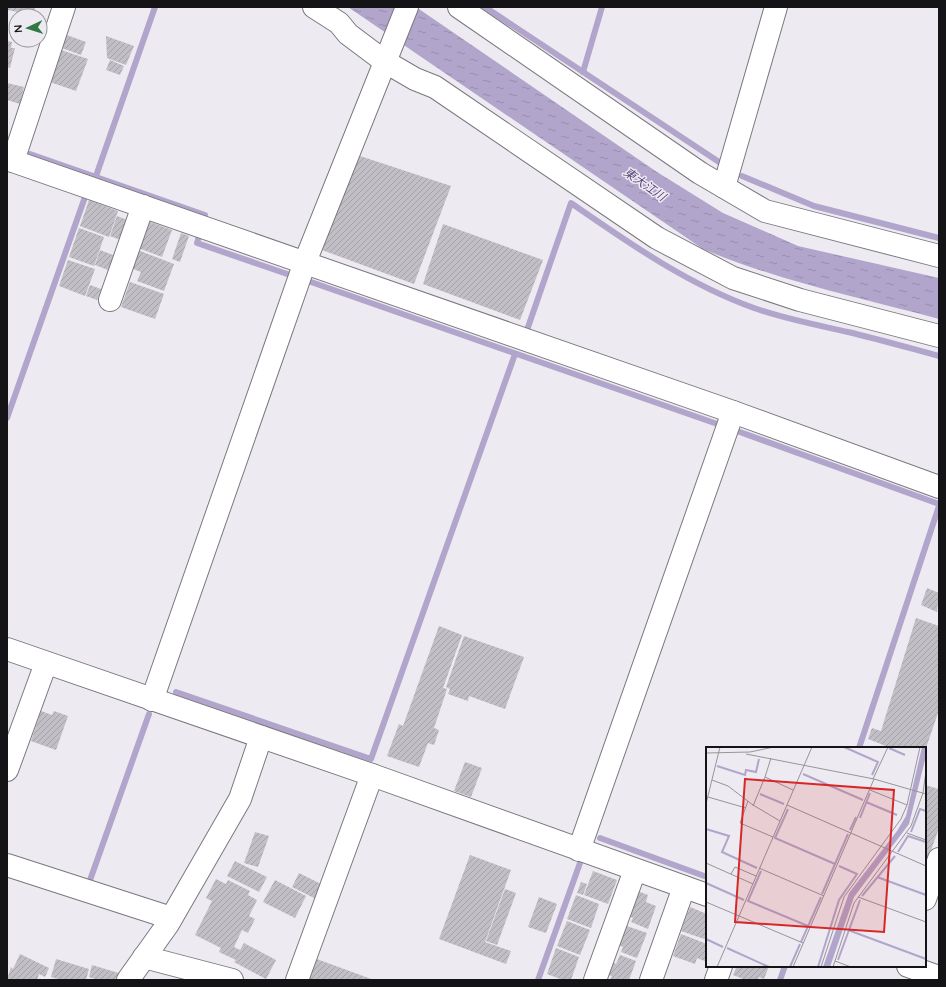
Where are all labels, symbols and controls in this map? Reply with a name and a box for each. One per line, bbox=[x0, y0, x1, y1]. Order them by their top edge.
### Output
north arrow bbox=[8, 8, 48, 48]
text: N bbox=[11, 24, 25, 33]
water label: 東大江川 bbox=[621, 164, 671, 205]
inset map bbox=[706, 747, 926, 967]

